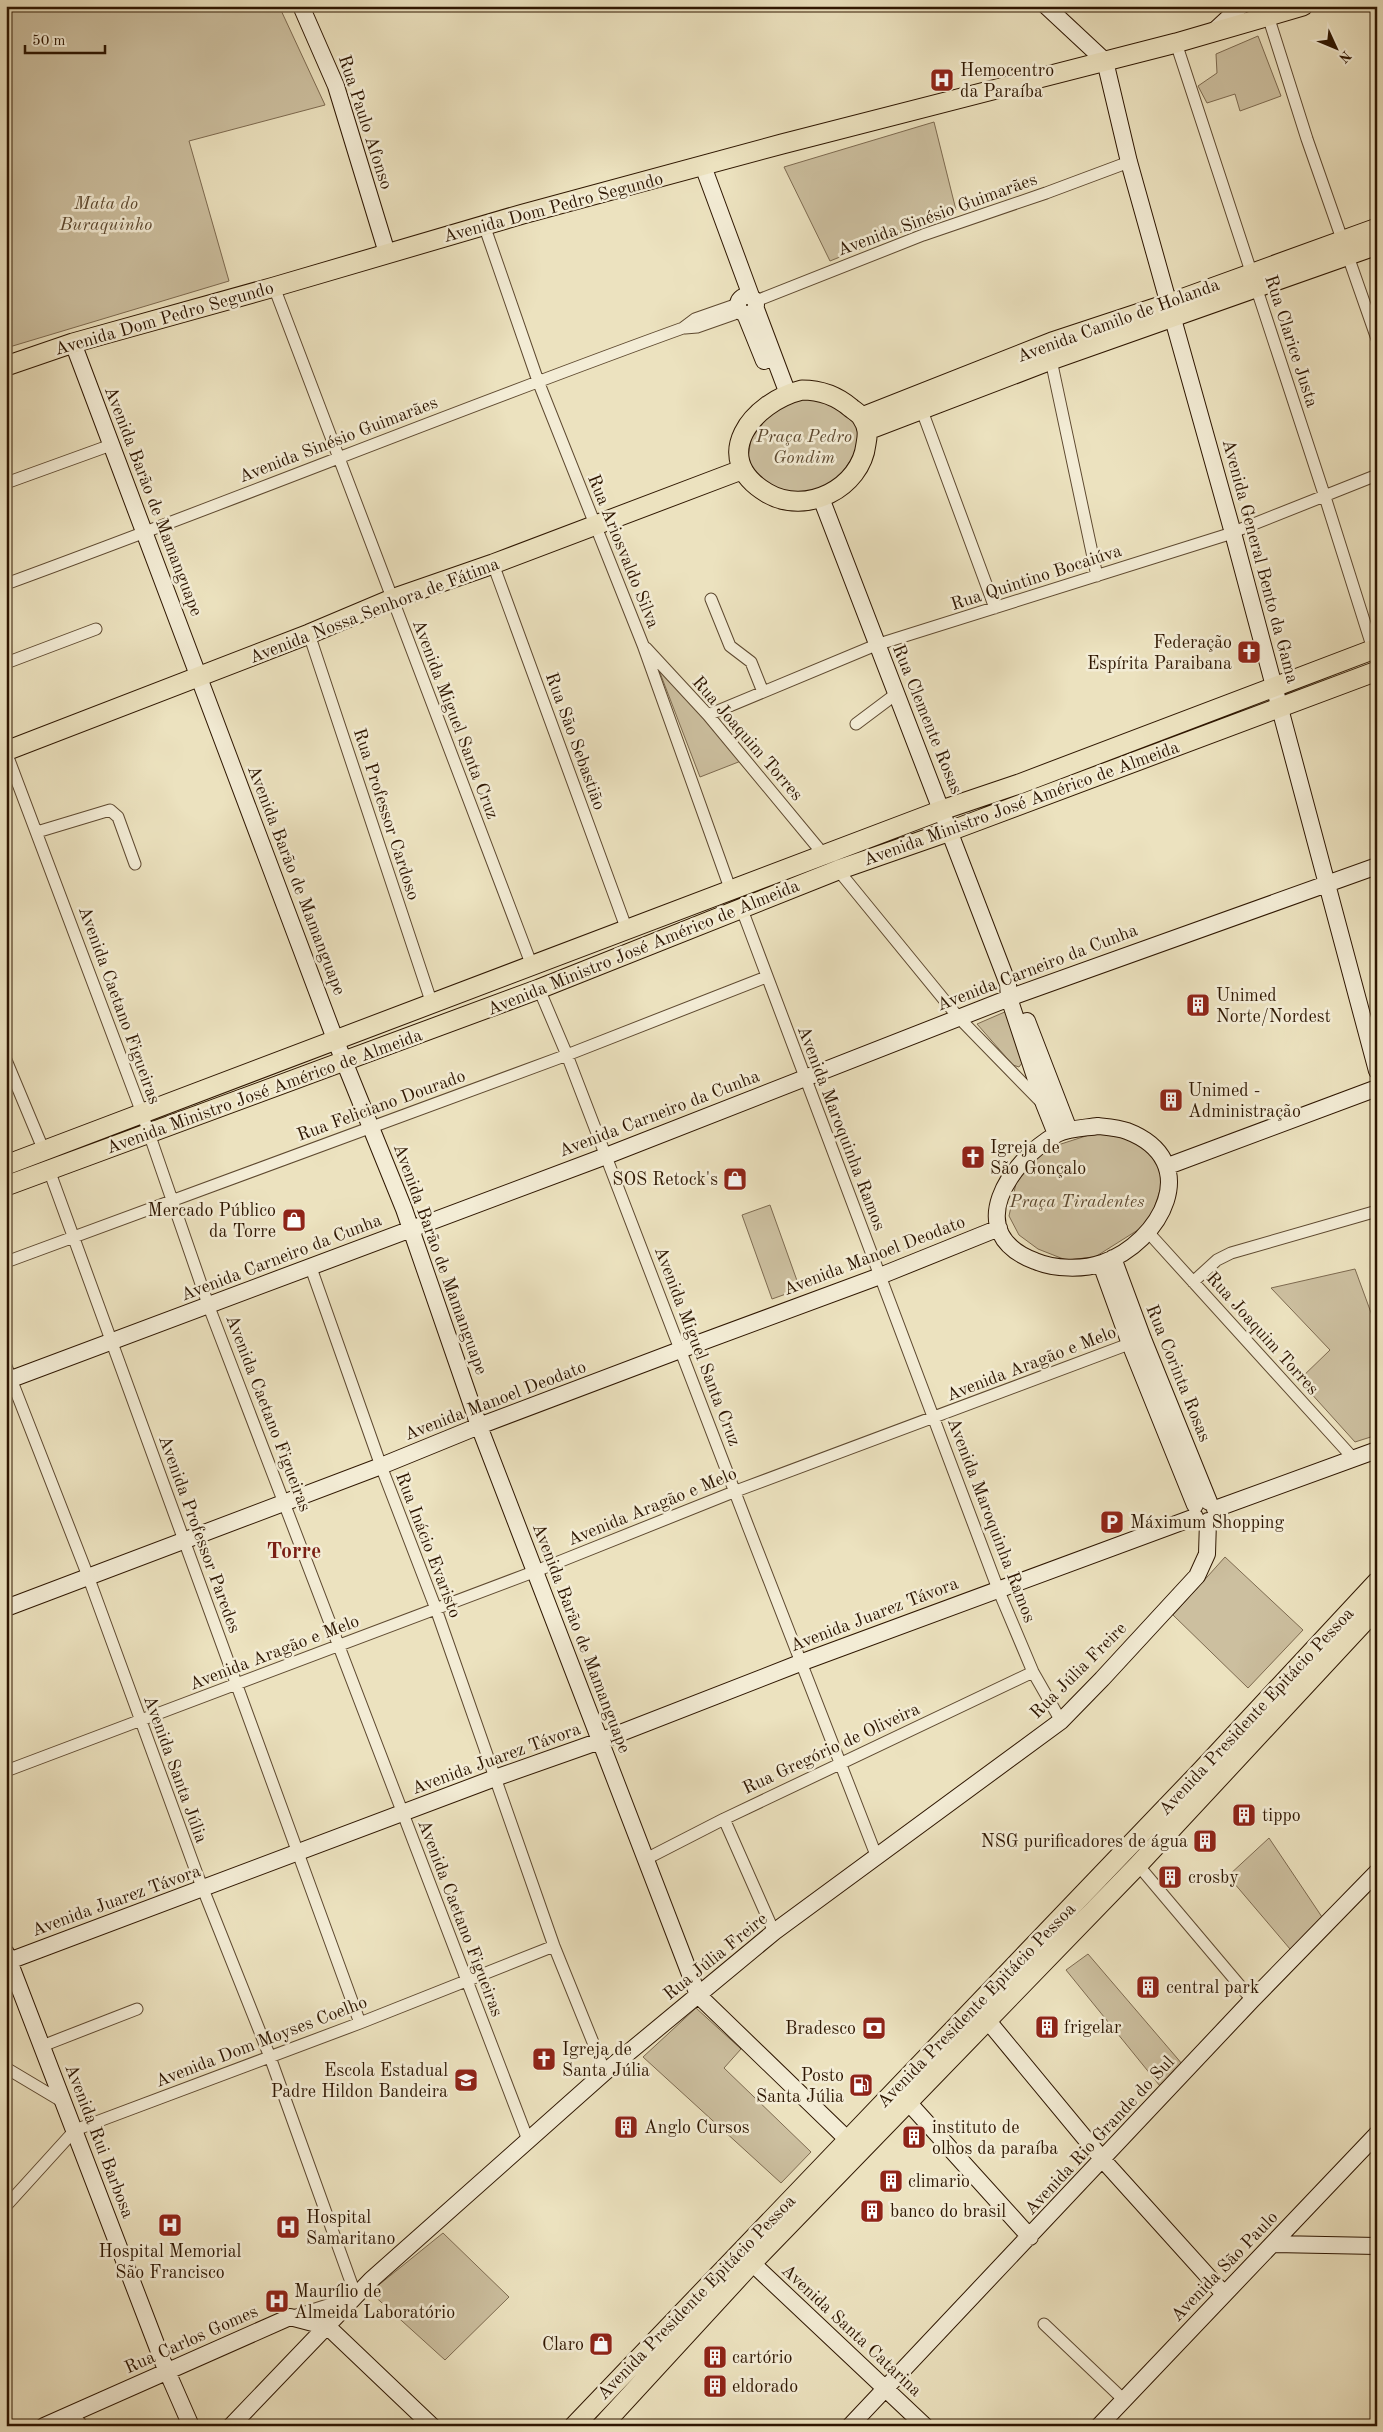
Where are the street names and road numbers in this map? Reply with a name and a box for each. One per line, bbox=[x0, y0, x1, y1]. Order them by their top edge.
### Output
street label: Rua Paulo Afonso bbox=[335, 53, 395, 192]
street label: Avenida Dom Pedro Segundo bbox=[441, 170, 665, 246]
street label: Avenida Sinésio Guimarães bbox=[835, 170, 1040, 259]
street label: Rua Clarice Justa bbox=[1261, 273, 1321, 410]
street label: Avenida Camilo de Holanda bbox=[1015, 276, 1222, 366]
street label: Avenida Dom Pedro Segundo bbox=[53, 279, 276, 359]
street label: Avenida Barão de Mamanguape bbox=[101, 384, 205, 619]
street label: Avenida Sinésio Guimarães bbox=[237, 394, 440, 486]
street label: Avenida General Bento da Gama bbox=[1219, 437, 1301, 685]
street label: Rua Ariosvaldo Silva bbox=[584, 472, 662, 631]
street label: Rua Quintino Bocaiúva bbox=[949, 542, 1124, 614]
street label: Avenida Nossa Senhora de Fátima bbox=[247, 555, 502, 667]
street label: Avenida Miguel Santa Cruz bbox=[409, 617, 501, 821]
street label: Rua Clemente Rosas bbox=[889, 642, 965, 797]
street label: Rua São Sebastião bbox=[542, 670, 608, 813]
street label: Rua Joaquim Torres bbox=[689, 673, 806, 804]
street label: Rua Professor Cardoso bbox=[350, 726, 422, 903]
street label: Avenida Ministro José Américo de Almeida bbox=[861, 738, 1182, 870]
street label: Avenida Barão de Mamanguape bbox=[244, 763, 348, 998]
street label: Avenida Ministro José Américo de Almeida bbox=[485, 877, 802, 1019]
street label: Avenida Caetano Figueiras bbox=[75, 904, 163, 1107]
street label: Avenida Carneiro da Cunha bbox=[935, 921, 1140, 1015]
street label: Avenida Maroquinha Ramos bbox=[794, 1024, 889, 1233]
street label: Avenida Ministro José Américo de Almeida bbox=[104, 1026, 425, 1158]
street label: Rua Feliciano Dourado bbox=[295, 1067, 468, 1145]
street label: Avenida Carneiro da Cunha bbox=[557, 1067, 762, 1161]
street label: Avenida Barão de Mamanguape bbox=[390, 1141, 490, 1377]
street label: Avenida Carneiro da Cunha bbox=[179, 1211, 384, 1305]
street label: Avenida Manoel Deodato bbox=[781, 1213, 968, 1299]
street label: Avenida Miguel Santa Cruz bbox=[651, 1244, 743, 1448]
street label: Rua Joaquim Torres bbox=[1203, 1269, 1322, 1399]
street label: Rua Corinta Rosas bbox=[1142, 1302, 1214, 1445]
street label: Avenida Caetano Figueiras bbox=[222, 1312, 314, 1514]
street label: Avenida Aragão e Melo bbox=[944, 1323, 1119, 1405]
street label: Avenida Manoel Deodato bbox=[402, 1358, 589, 1444]
street label: Avenida Maroquinha Ramos bbox=[944, 1416, 1039, 1625]
street label: Avenida Professor Paredes bbox=[155, 1433, 243, 1636]
street label: Avenida Aragão e Melo bbox=[565, 1465, 740, 1549]
street label: Rua Inácio Evaristo bbox=[392, 1470, 464, 1621]
street label: Avenida Barão de Mamanguape bbox=[529, 1521, 633, 1756]
street label: Avenida Juarez Távora bbox=[788, 1575, 961, 1655]
street label: Avenida Presidente Epitácio Pessoa bbox=[1156, 1604, 1358, 1819]
street label: Avenida Aragão e Melo bbox=[187, 1612, 362, 1694]
street label: Rua Júlia Freire bbox=[1027, 1619, 1130, 1722]
street label: Avenida Santa Júlia bbox=[140, 1693, 210, 1846]
street label: Rua Gregório de Oliveira bbox=[740, 1700, 923, 1798]
street label: Avenida Juarez Távora bbox=[409, 1720, 583, 1798]
street label: Avenida Caetano Figueiras bbox=[414, 1817, 506, 2019]
street label: Avenida Juarez Távora bbox=[29, 1862, 203, 1940]
street label: Avenida Presidente Epitácio Pessoa bbox=[874, 1900, 1079, 2111]
street label: Rua Júlia Freire bbox=[660, 1910, 771, 2004]
street label: Avenida Dom Moyses Coelho bbox=[153, 1993, 370, 2091]
street label: Avenida Rio Grande do Sul bbox=[1022, 2053, 1178, 2219]
street label: Avenida Rui Barbosa bbox=[61, 2062, 137, 2221]
street label: Avenida Presidente Epitácio Pessoa bbox=[594, 2192, 799, 2403]
street label: Avenida São Paulo bbox=[1168, 2208, 1282, 2325]
street label: Avenida Santa Catarina bbox=[778, 2261, 925, 2400]
street label: Rua Carlos Gomes bbox=[122, 2302, 261, 2377]

